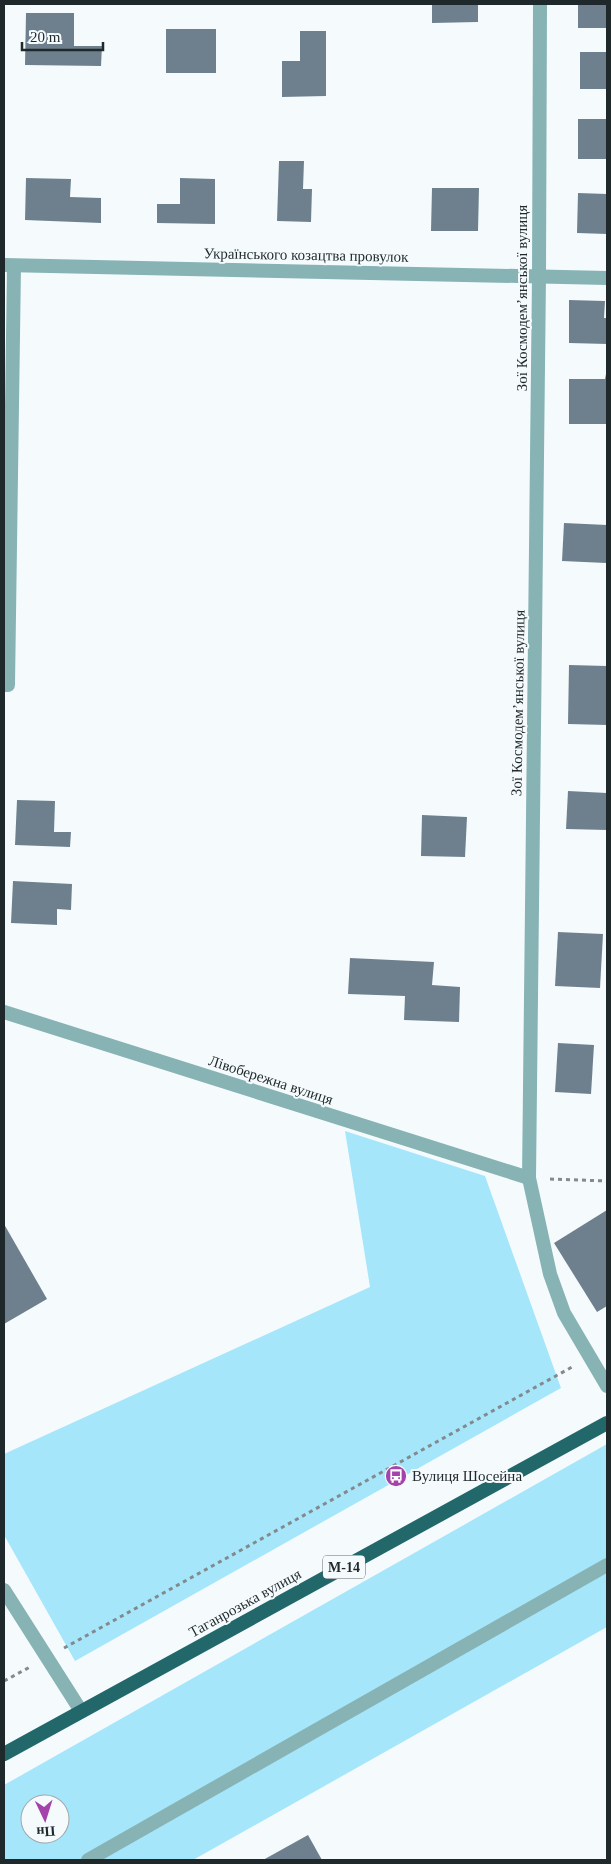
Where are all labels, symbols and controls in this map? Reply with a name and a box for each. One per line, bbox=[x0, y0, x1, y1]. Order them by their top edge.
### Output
scale bar bbox=[22, 20, 104, 52]
text: 20 m bbox=[30, 29, 61, 45]
street label: Зої Космодем’янської вулиця bbox=[514, 205, 530, 391]
street label: Українського козацтва провулок bbox=[204, 245, 409, 265]
street label: Зої Космодем’янської вулиця bbox=[508, 610, 528, 796]
street label: Лівобережна вулиця bbox=[207, 1052, 335, 1108]
bus stop icon: Вулиця Шосейна bbox=[384, 1464, 408, 1488]
place label: Вулиця Шосейна bbox=[412, 1468, 522, 1484]
road number: М-14 bbox=[323, 1555, 365, 1578]
street label: Таганрозька вулиця bbox=[186, 1566, 304, 1640]
north arrow bbox=[20, 1794, 70, 1844]
text: Пн bbox=[36, 1823, 56, 1840]

